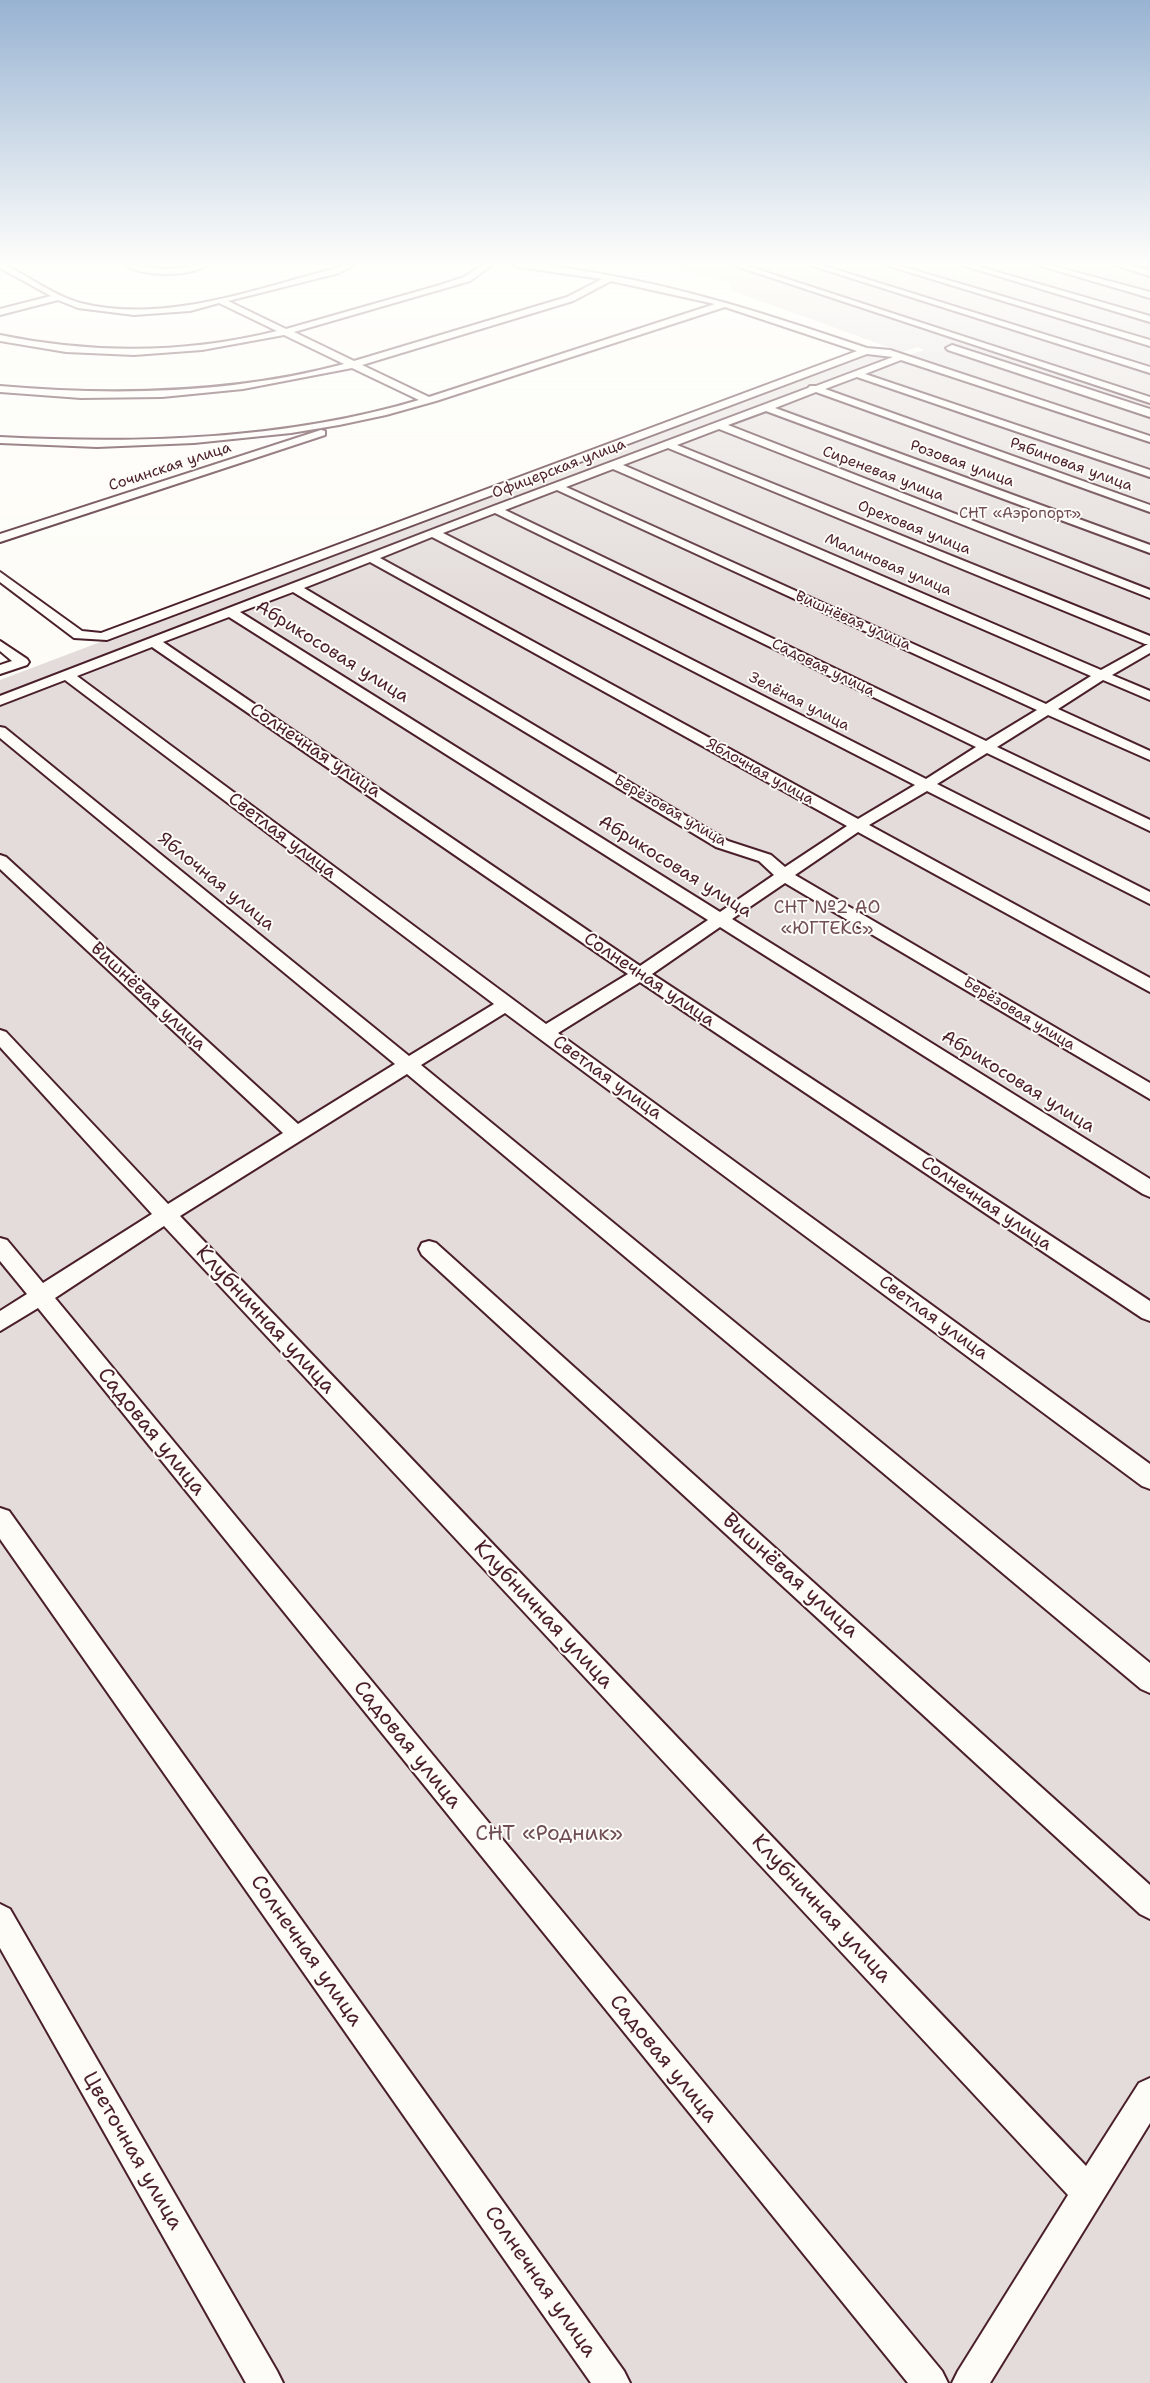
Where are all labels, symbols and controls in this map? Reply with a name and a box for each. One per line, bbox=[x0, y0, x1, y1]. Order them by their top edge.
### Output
street label: Рябиновая улица bbox=[1007, 434, 1135, 496]
street label: Офицерская улица bbox=[490, 435, 628, 503]
street label: Розовая улица bbox=[907, 437, 1017, 491]
street label: Сочинская улица bbox=[107, 439, 233, 495]
street label: Сиреневая улица bbox=[820, 443, 946, 505]
street label: Ореховая улица bbox=[855, 497, 973, 559]
park label: СНТ «Аэропорт» bbox=[959, 505, 1081, 523]
street label: Малиновая улица bbox=[822, 530, 954, 600]
street label: Вишнёвая улица bbox=[792, 587, 914, 655]
street label: Абрикосовая улица bbox=[251, 596, 413, 708]
street label: Садовая улица bbox=[768, 635, 878, 701]
street label: Зелёная улица bbox=[746, 669, 852, 735]
street label: Солнечная улица bbox=[245, 699, 385, 803]
street label: Яблочная улица bbox=[703, 735, 817, 809]
street label: Берёзовая улица bbox=[610, 771, 730, 851]
street label: Светлая улица bbox=[224, 788, 340, 884]
street label: Абрикосовая улица bbox=[594, 811, 756, 923]
street label: Яблочная улица bbox=[153, 828, 279, 936]
park label: СНТ №2 АО «ЮГТЕКС» bbox=[774, 897, 880, 940]
street label: Солнечная улица bbox=[579, 928, 719, 1032]
street label: Вишнёвая улица bbox=[86, 938, 210, 1056]
street label: Берёзовая улица bbox=[960, 973, 1078, 1055]
street label: Абрикосовая улица bbox=[937, 1026, 1099, 1138]
street label: Светлая улица bbox=[548, 1031, 666, 1125]
street label: Солнечная улица bbox=[916, 1152, 1056, 1256]
street label: Клубничная улица bbox=[190, 1241, 340, 1399]
street label: Светлая улица bbox=[874, 1271, 992, 1365]
street label: Садовая улица bbox=[92, 1363, 210, 1501]
street label: Вишнёвая улица bbox=[717, 1508, 863, 1644]
street label: Клубничная улица bbox=[468, 1536, 618, 1694]
street label: Садовая улица bbox=[348, 1676, 466, 1814]
park label: СНТ «Родник» bbox=[475, 1822, 623, 1848]
street label: Клубничная улица bbox=[746, 1830, 896, 1988]
street label: Солнечная улица bbox=[244, 1870, 368, 2032]
street label: Садовая улица bbox=[604, 1990, 722, 2128]
street label: Цветочная улица bbox=[76, 2067, 188, 2235]
street label: Солнечная улица bbox=[478, 2201, 602, 2363]

